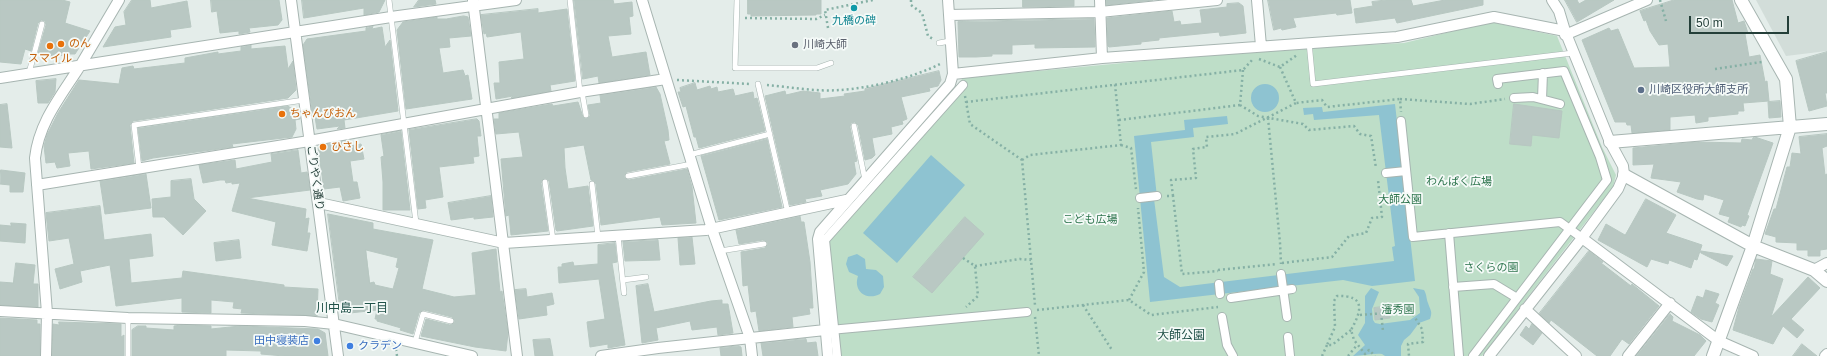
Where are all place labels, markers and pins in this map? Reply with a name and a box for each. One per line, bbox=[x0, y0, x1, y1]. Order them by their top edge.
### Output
marker: 九橋の碑 bbox=[849, 3, 859, 13]
place label: 九橋の碑 bbox=[832, 14, 876, 28]
place label: のん bbox=[69, 37, 91, 51]
place label: 川崎大師 bbox=[803, 38, 847, 52]
marker: のん bbox=[56, 39, 66, 49]
marker: 川崎大師 bbox=[790, 40, 800, 50]
marker: スマイル bbox=[45, 41, 55, 51]
place label: スマイル bbox=[28, 52, 72, 66]
place label: 川崎区役所大師支所 bbox=[1649, 83, 1748, 97]
marker: 川崎区役所大師支所 bbox=[1636, 85, 1646, 95]
place label: ちゃんぴおん bbox=[290, 107, 356, 121]
marker: ちゃんぴおん bbox=[277, 109, 287, 119]
place label: ひさし bbox=[331, 140, 364, 154]
marker: ひさし bbox=[318, 142, 328, 152]
place label: 田中寝装店 bbox=[254, 334, 309, 348]
marker: 田中寝装店 bbox=[312, 336, 322, 346]
place label: クラデン bbox=[358, 339, 402, 353]
marker: クラデン bbox=[345, 341, 355, 351]

